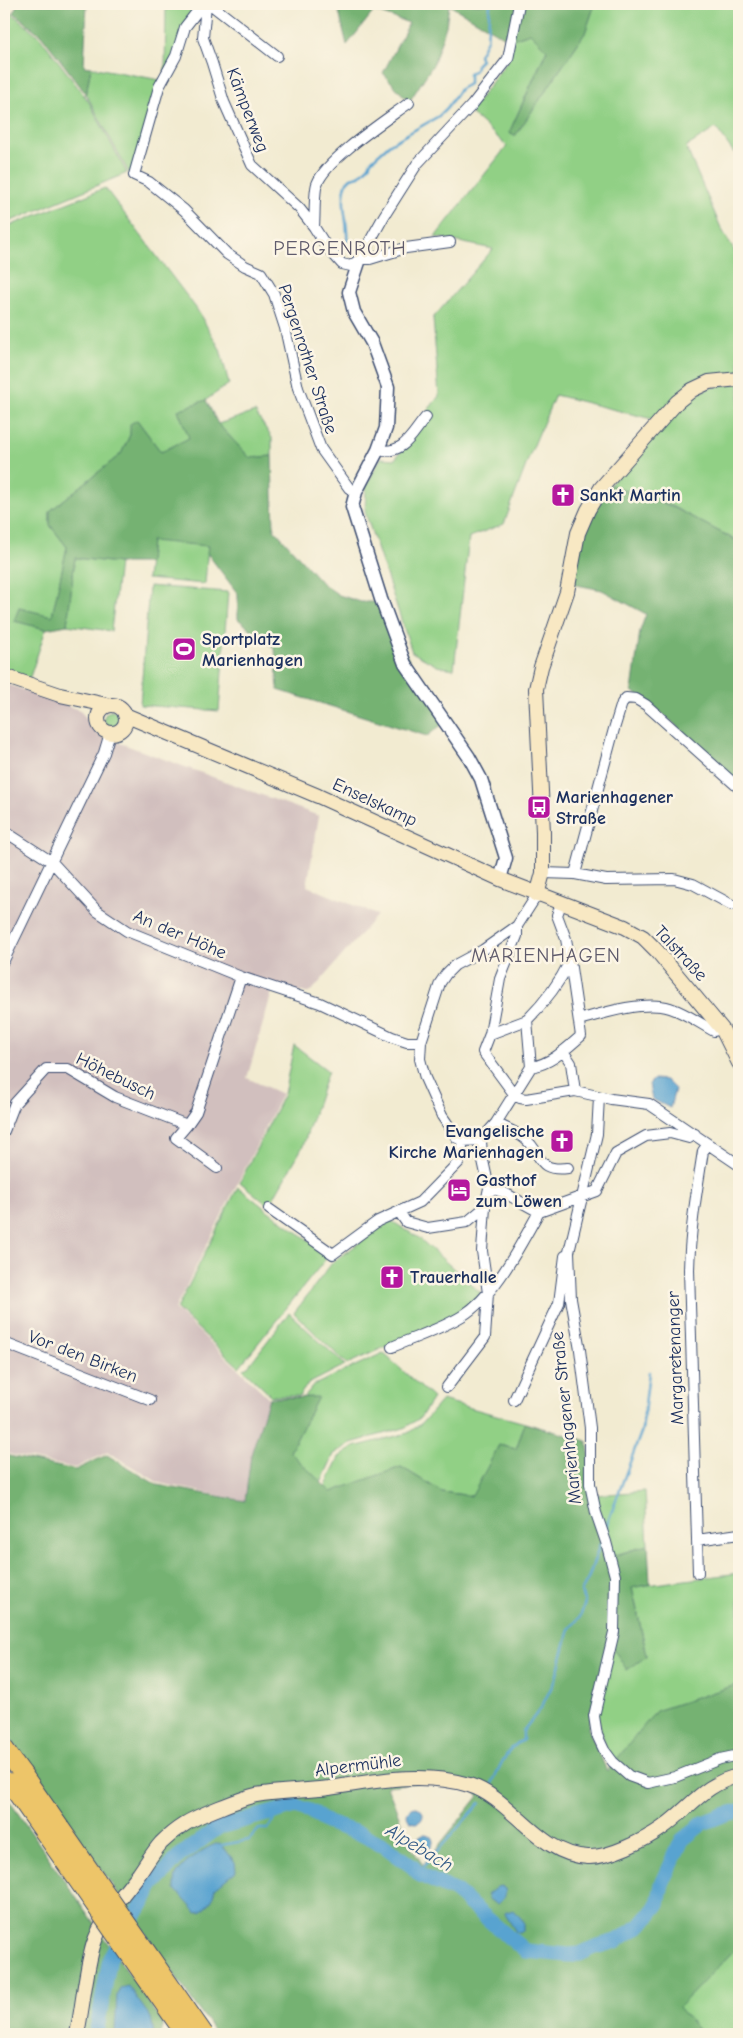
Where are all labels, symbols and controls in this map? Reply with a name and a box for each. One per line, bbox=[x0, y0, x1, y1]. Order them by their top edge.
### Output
street label: Kämperweg bbox=[222, 65, 273, 155]
district label: PERGENROTH bbox=[273, 237, 407, 260]
street label: Pergenrother Straße bbox=[273, 282, 342, 437]
church icon: Sankt Martin bbox=[550, 482, 576, 508]
place label: Sankt Martin bbox=[580, 485, 681, 506]
place label: Sportplatz Marienhagen bbox=[202, 629, 303, 671]
sports icon: Sportplatz Marienhagen bbox=[171, 636, 197, 662]
street label: Enselskamp bbox=[329, 774, 420, 831]
place label: Marienhagener Straße bbox=[556, 787, 674, 829]
bus stop icon: Marienhagener Straße bbox=[526, 794, 552, 820]
street label: An der Höhe bbox=[130, 905, 230, 964]
street label: Talstraße bbox=[650, 921, 712, 985]
district label: MARIENHAGEN bbox=[471, 944, 621, 967]
street label: Höhebusch bbox=[73, 1048, 159, 1105]
place label: Evangelische Kirche Marienhagen bbox=[389, 1121, 544, 1163]
church icon: Evangelische Kirche Marienhagen bbox=[549, 1128, 575, 1154]
place label: Gasthof zum Löwen bbox=[476, 1170, 562, 1212]
hotel icon: Gasthof zum Löwen bbox=[446, 1177, 472, 1203]
church icon: Trauerhalle bbox=[379, 1264, 405, 1290]
place label: Trauerhalle bbox=[410, 1267, 497, 1288]
street label: Margaretenanger bbox=[663, 1290, 688, 1425]
street label: Vor den Birken bbox=[25, 1326, 140, 1387]
street label: Marienhagener Straße bbox=[547, 1330, 586, 1506]
street label: Alpermühle bbox=[314, 1750, 402, 1781]
water label: Alpebach bbox=[381, 1819, 457, 1876]

